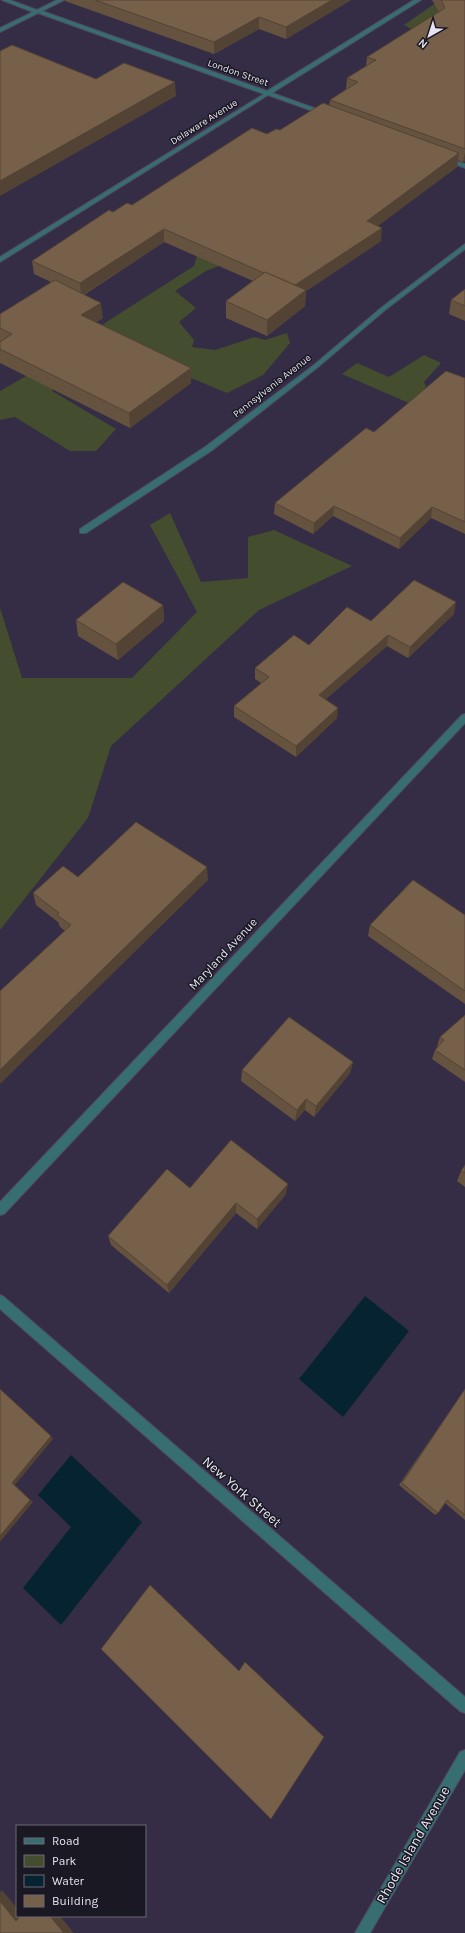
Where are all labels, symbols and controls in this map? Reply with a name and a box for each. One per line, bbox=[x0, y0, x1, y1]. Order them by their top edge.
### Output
north arrow bbox=[409, 16, 449, 56]
text: N bbox=[416, 36, 430, 51]
street label: London Street bbox=[206, 57, 270, 89]
street label: Delaware Avenue bbox=[168, 97, 240, 147]
street label: Pennsylvania Avenue bbox=[231, 352, 313, 420]
street label: Maryland Avenue bbox=[186, 915, 260, 993]
street label: New York Street bbox=[199, 1453, 285, 1531]
street label: Rhode Island Avenue bbox=[373, 1783, 453, 1907]
legend bbox=[16, 1825, 146, 1917]
text: Road bbox=[52, 1834, 80, 1848]
text: Park bbox=[52, 1854, 77, 1868]
text: Water bbox=[52, 1874, 85, 1888]
text: Building bbox=[52, 1894, 99, 1908]

